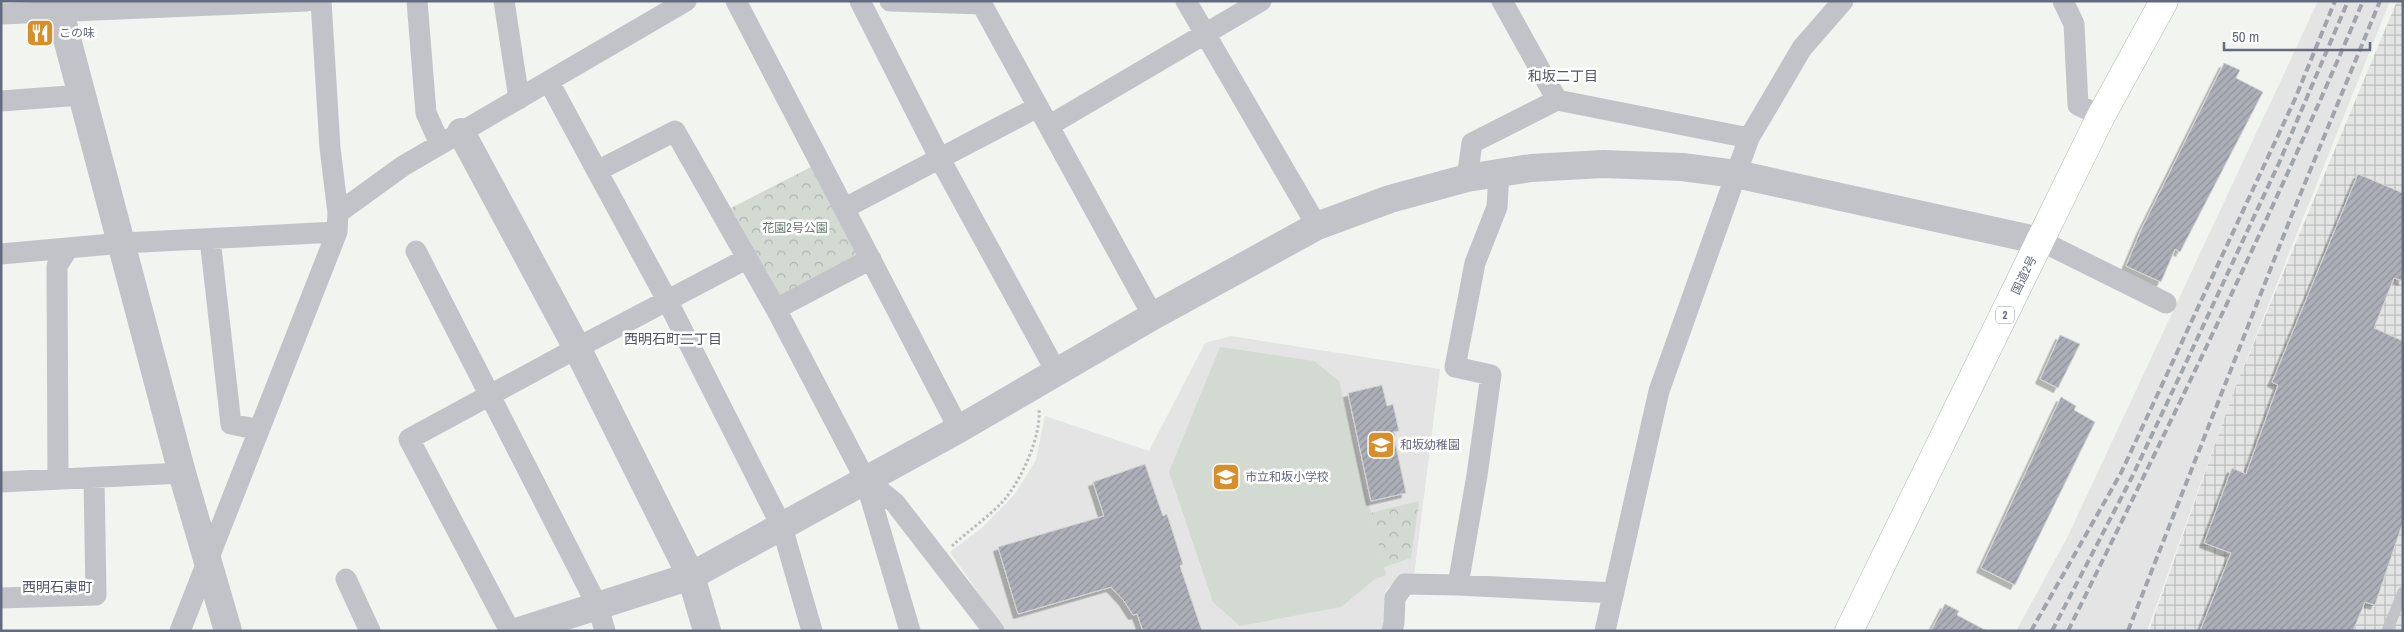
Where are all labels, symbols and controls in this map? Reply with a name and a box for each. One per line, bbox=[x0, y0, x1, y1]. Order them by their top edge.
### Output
restaurant icon: この味 bbox=[25, 18, 55, 48]
scale bar bbox=[2224, 20, 2370, 52]
place label: この味 bbox=[59, 25, 95, 41]
text: 50 m bbox=[2232, 26, 2259, 47]
district label: 和坂二丁目 bbox=[1528, 67, 1598, 85]
park label: 花園2号公園 bbox=[762, 220, 828, 236]
street label: 国道2号 bbox=[2008, 253, 2040, 297]
road number: 2 bbox=[1996, 306, 2014, 324]
district label: 西明石町二丁目 bbox=[624, 330, 722, 348]
school or university icon: 和坂幼稚園 bbox=[1366, 430, 1396, 460]
place label: 和坂幼稚園 bbox=[1400, 437, 1460, 453]
school or university icon: 市立和坂小学校 bbox=[1211, 462, 1241, 492]
place label: 市立和坂小学校 bbox=[1245, 469, 1329, 485]
district label: 西明石東町 bbox=[22, 578, 92, 596]

